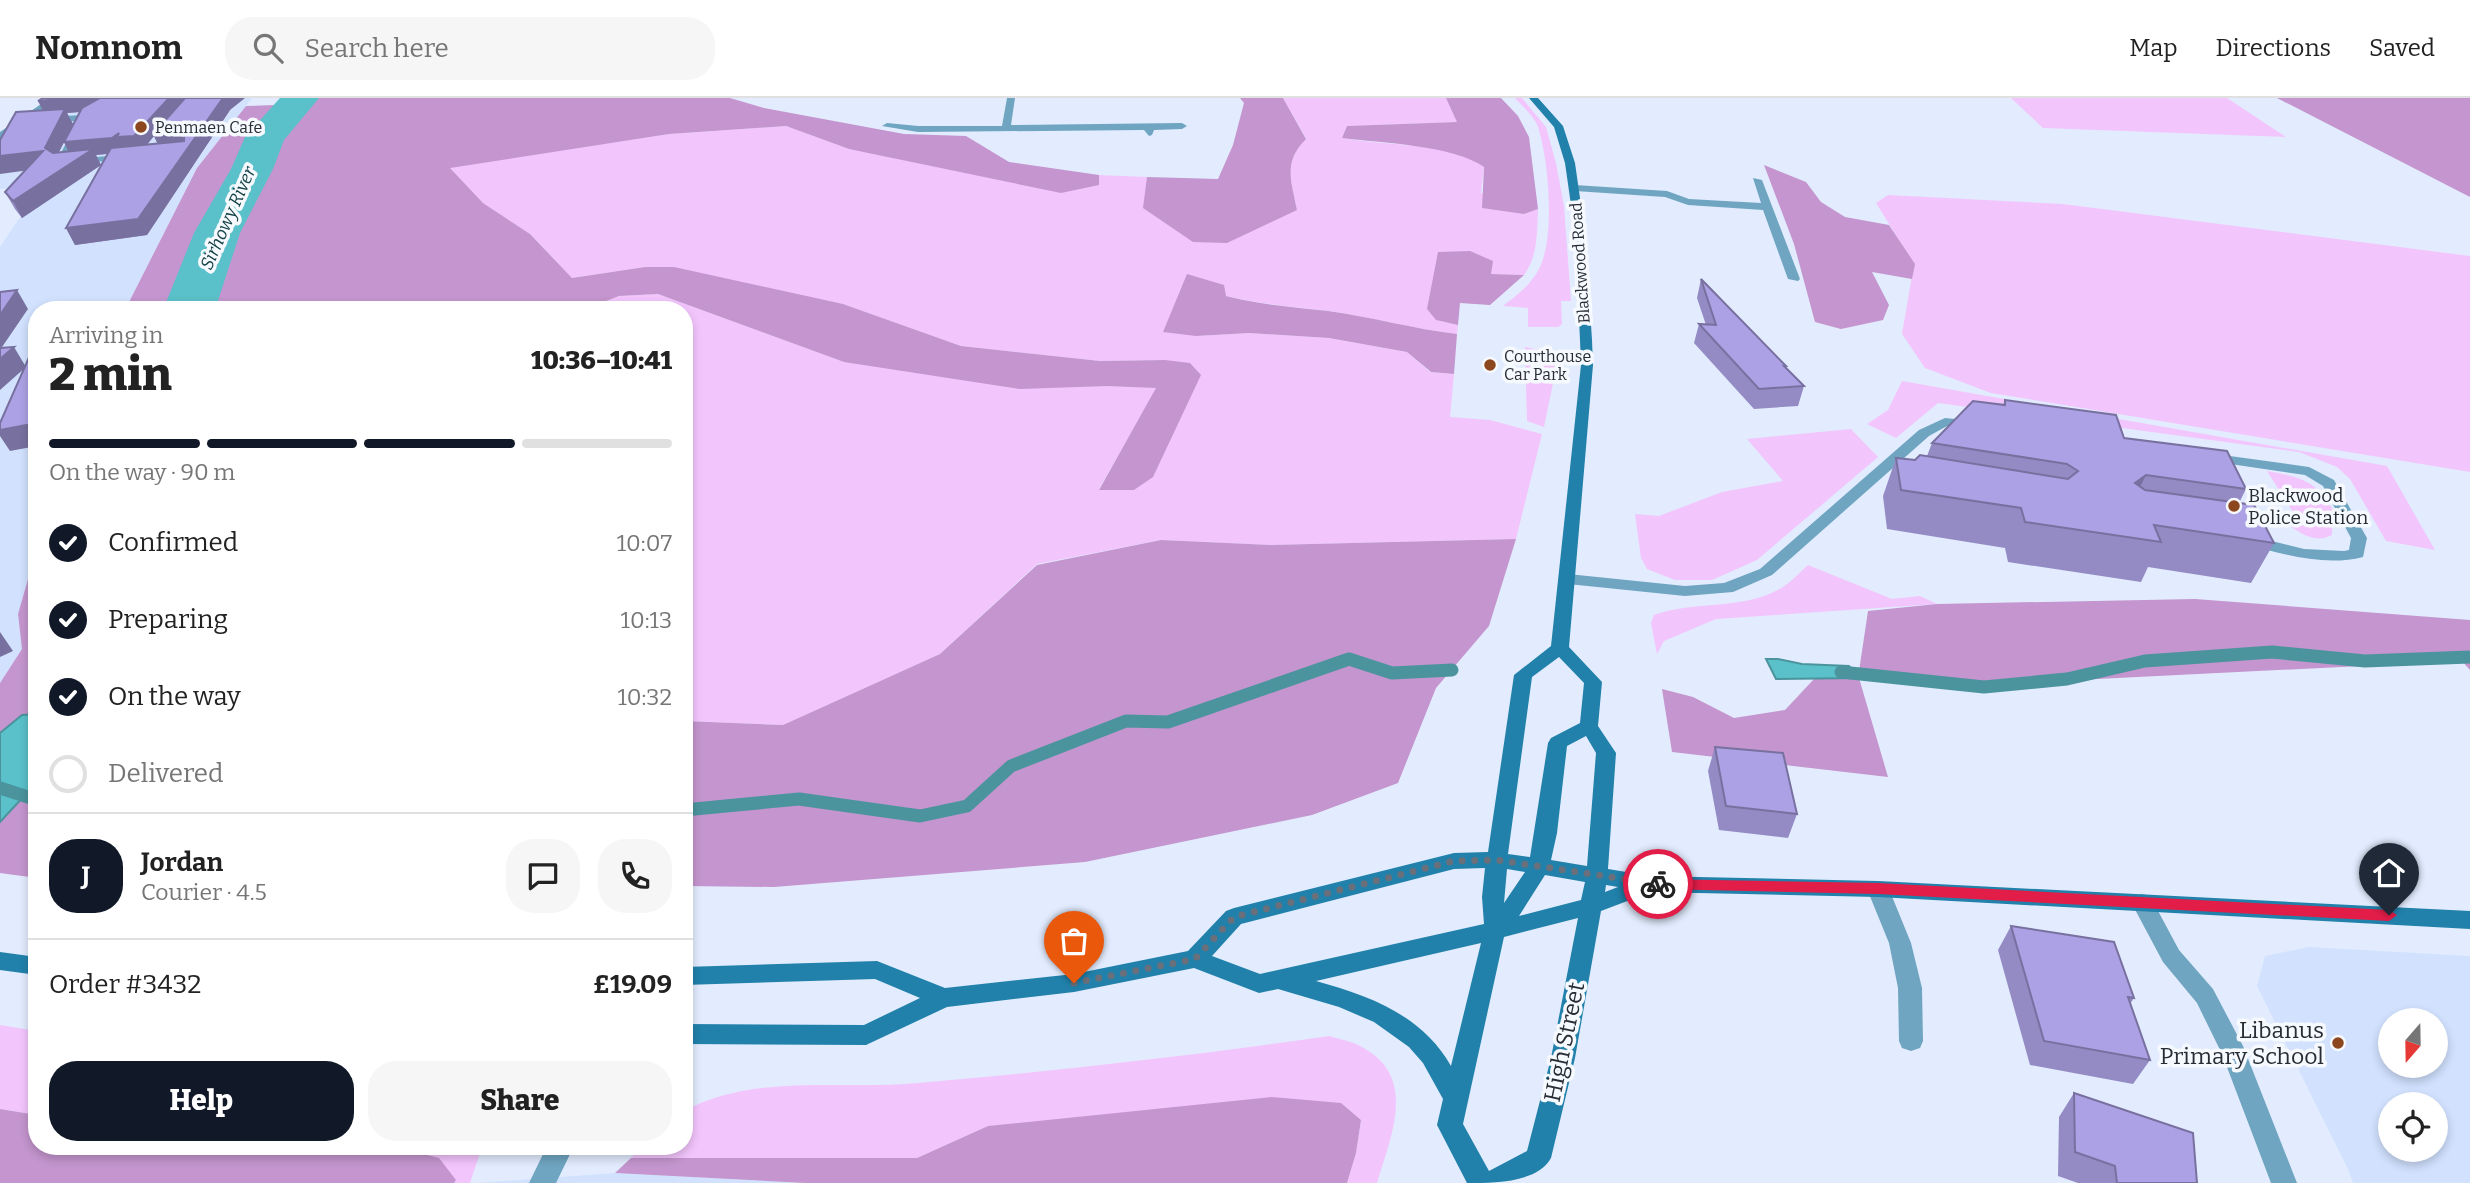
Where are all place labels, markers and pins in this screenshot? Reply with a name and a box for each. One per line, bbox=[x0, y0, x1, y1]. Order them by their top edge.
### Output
place label: Penmaen Cafe bbox=[155, 118, 262, 137]
marker: Penmaen Cafe bbox=[133, 119, 149, 135]
place label: Courthouse Car Park bbox=[1504, 347, 1591, 384]
marker: Courthouse Car Park bbox=[1482, 357, 1498, 373]
place label: Blackwood Police Station bbox=[2248, 484, 2368, 529]
marker: Blackwood Police Station bbox=[2226, 498, 2242, 514]
pin bbox=[2359, 843, 2419, 915]
pin bbox=[1044, 911, 1104, 983]
place label: Libanus Primary School bbox=[2160, 1016, 2324, 1070]
marker: Libanus Primary School bbox=[2330, 1035, 2346, 1051]

